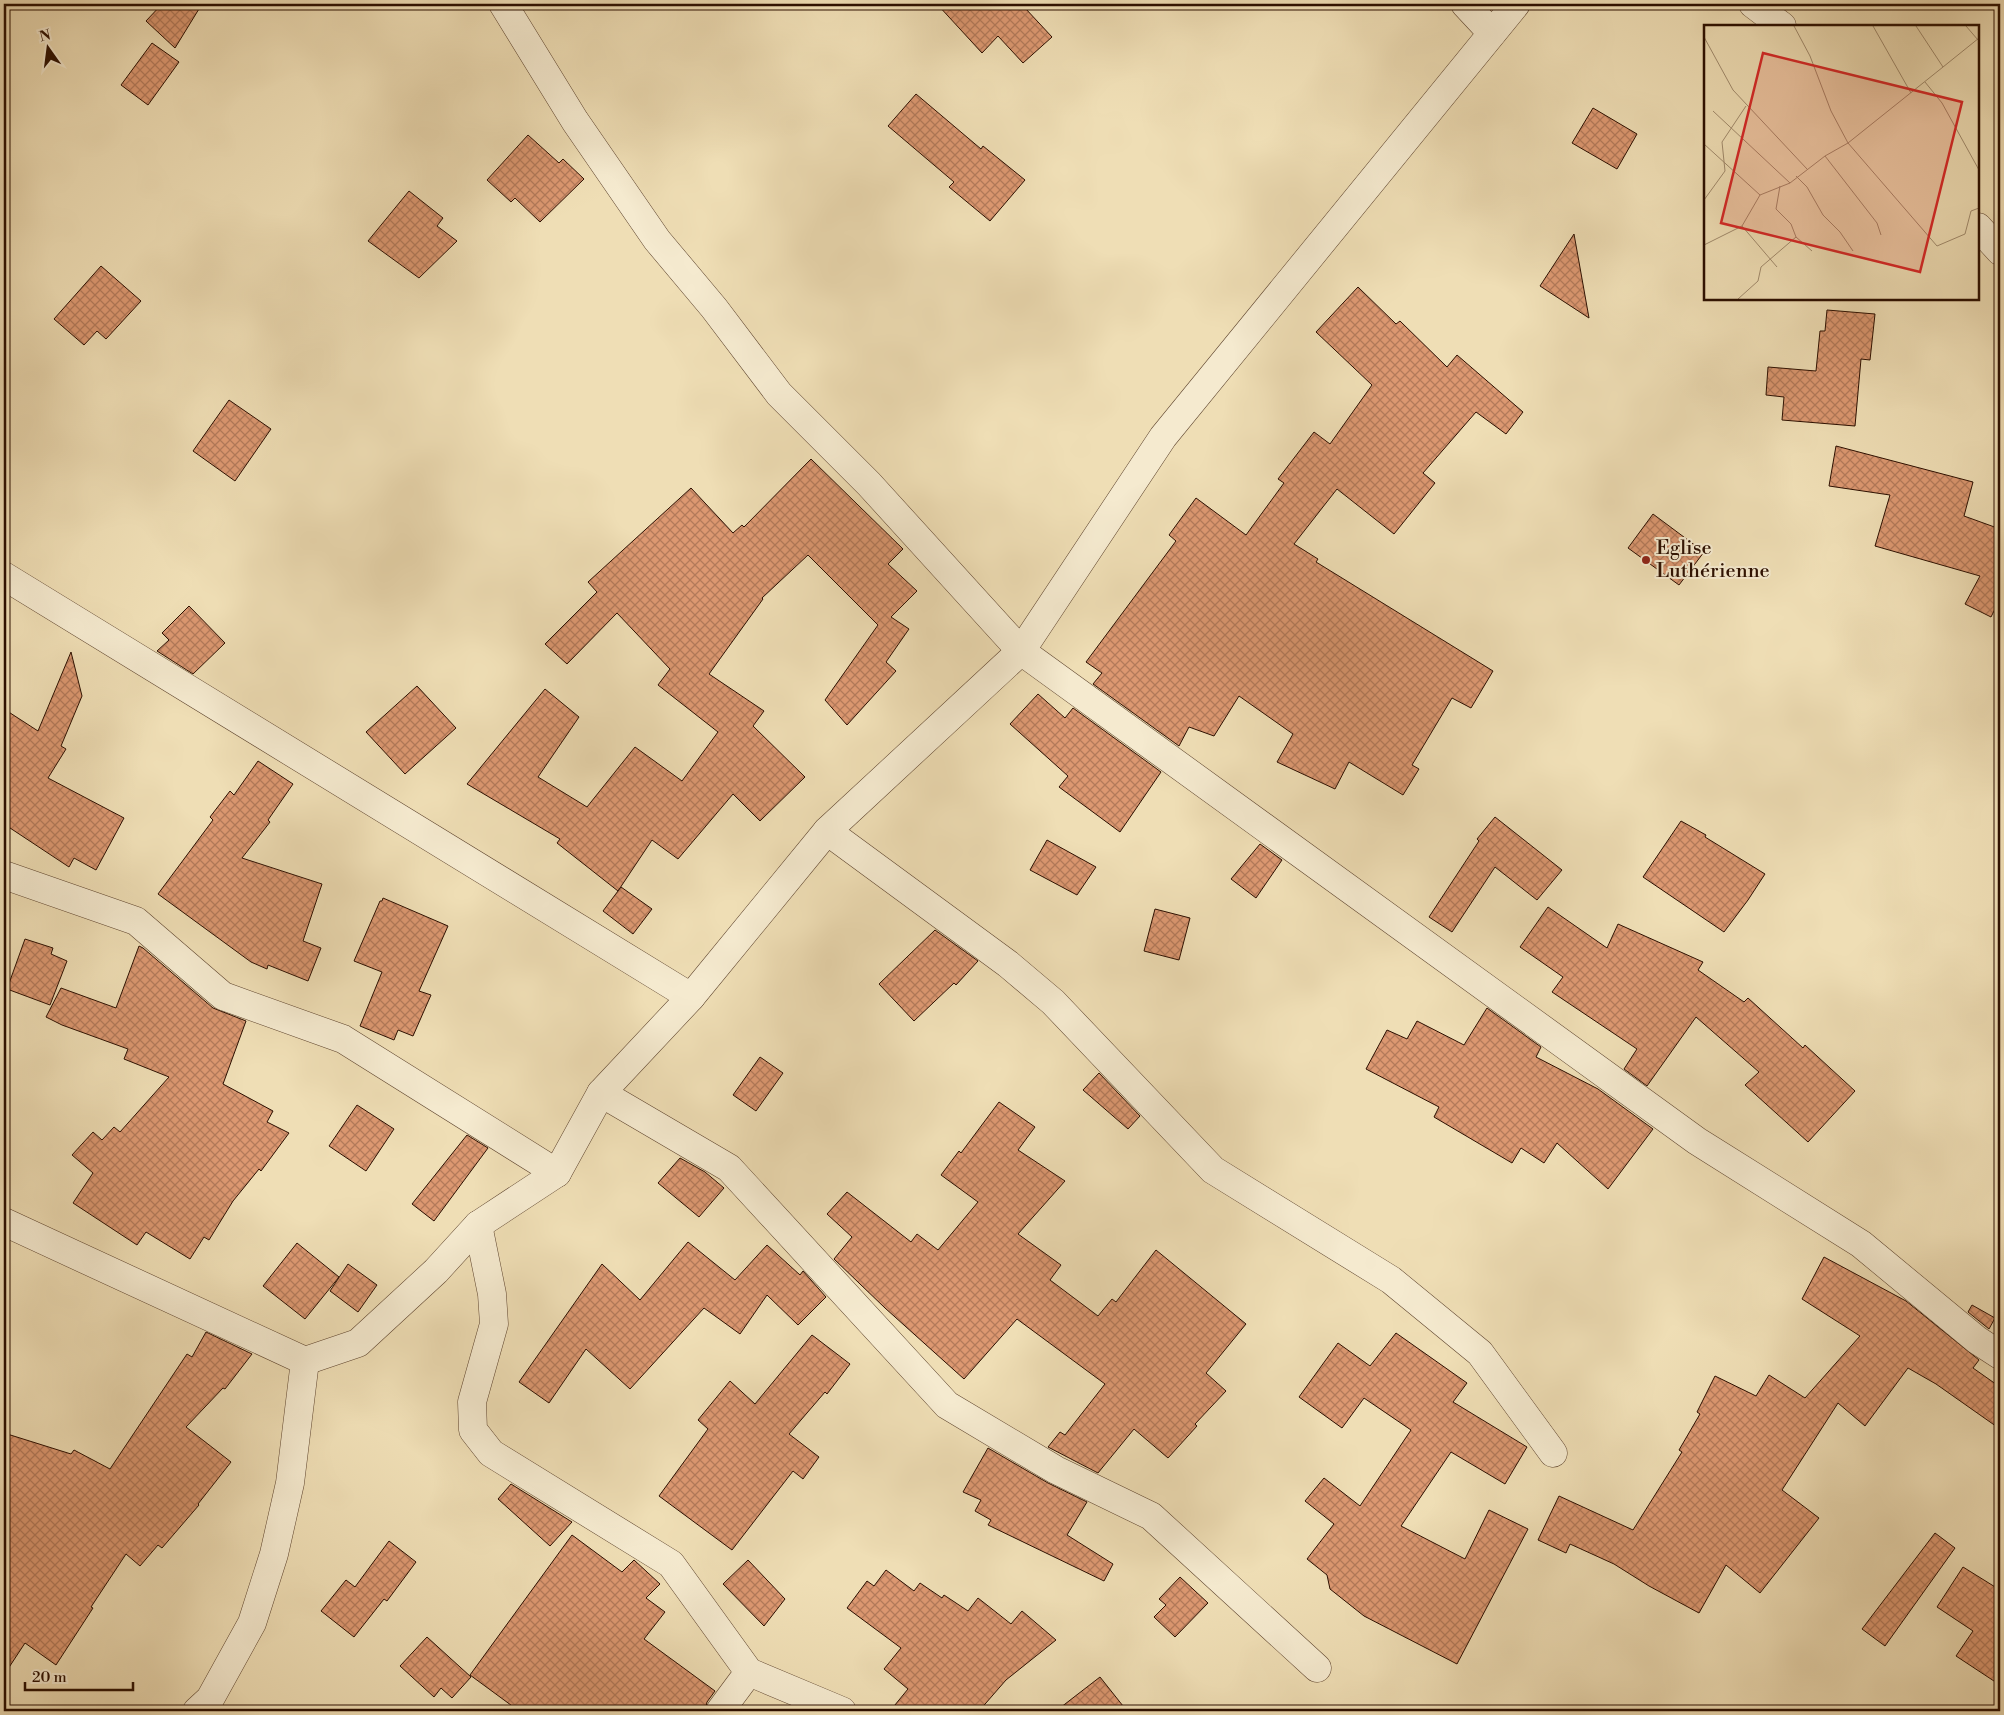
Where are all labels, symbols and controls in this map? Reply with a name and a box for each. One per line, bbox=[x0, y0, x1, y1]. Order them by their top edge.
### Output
north arrow bbox=[22, 22, 72, 72]
inset map bbox=[1704, 25, 1979, 300]
text: N bbox=[38, 26, 53, 46]
place label: Eglise Luthérienne bbox=[1656, 536, 1770, 584]
marker: Eglise Luthérienne bbox=[1640, 554, 1652, 566]
scale bar bbox=[25, 1660, 132, 1692]
text: 20 m bbox=[32, 1668, 67, 1687]

